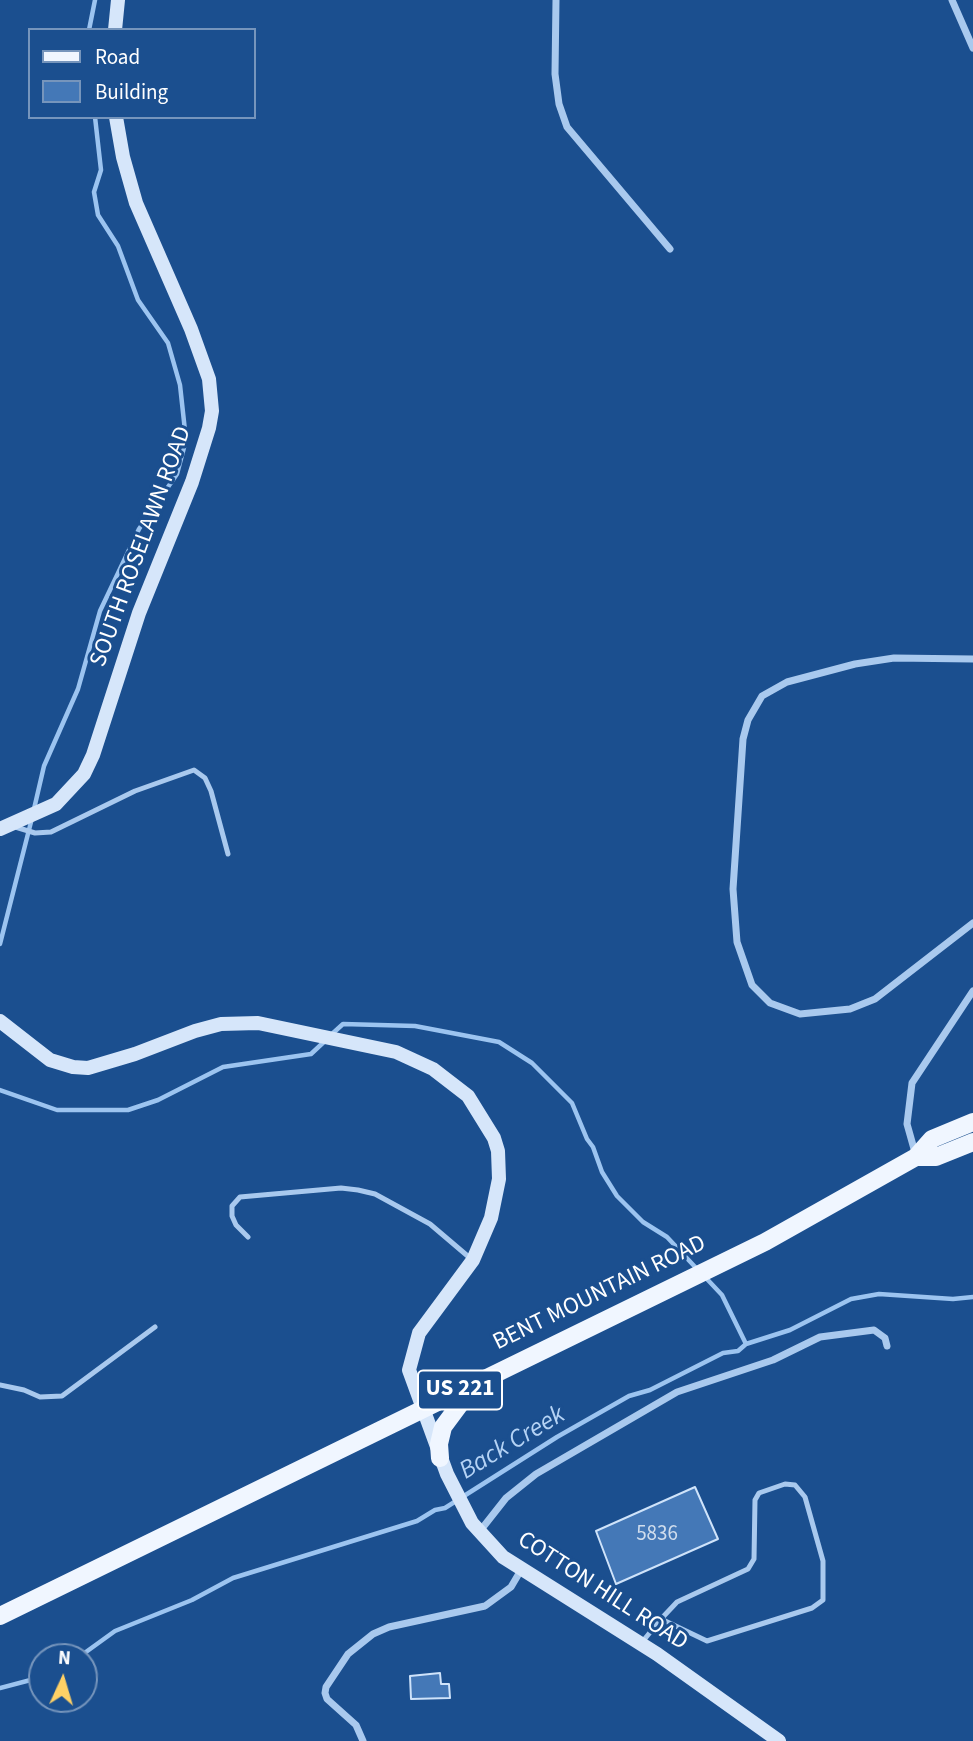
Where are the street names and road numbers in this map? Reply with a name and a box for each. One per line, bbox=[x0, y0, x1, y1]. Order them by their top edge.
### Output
street label: SOUTH ROSELAWN ROAD bbox=[85, 423, 199, 671]
street label: BENT MOUNTAIN ROAD bbox=[489, 1230, 711, 1358]
road number: US 221 bbox=[418, 1371, 502, 1410]
street label: COTTON HILL ROAD bbox=[512, 1526, 692, 1658]

